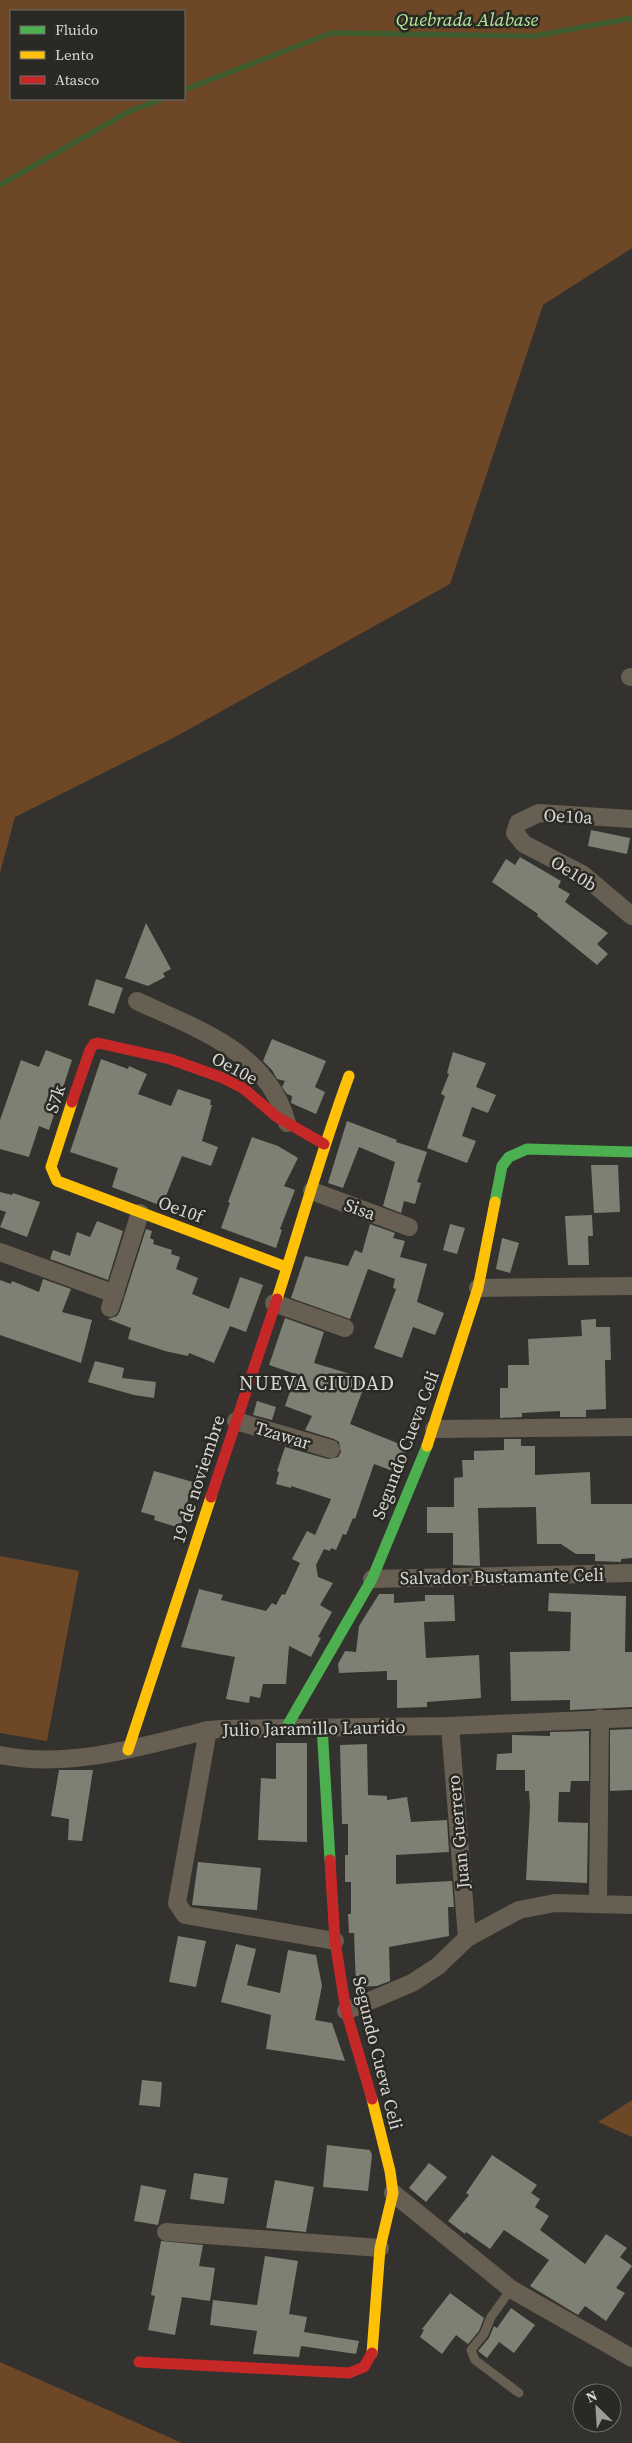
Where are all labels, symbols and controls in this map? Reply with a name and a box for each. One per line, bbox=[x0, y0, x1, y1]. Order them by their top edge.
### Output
water label: Quebrada Alabase bbox=[396, 6, 539, 32]
legend bbox=[10, 10, 185, 100]
text: Fluido bbox=[55, 19, 98, 40]
text: Lento bbox=[55, 44, 94, 65]
text: Atasco bbox=[55, 69, 99, 90]
street label: Oe10a bbox=[543, 802, 594, 830]
street label: Oe10b bbox=[546, 849, 602, 897]
street label: Oe10e bbox=[207, 1045, 263, 1091]
street label: S7k bbox=[39, 1082, 71, 1116]
street label: Oe10f bbox=[155, 1189, 209, 1229]
street label: Sisa bbox=[341, 1192, 380, 1226]
street label: Segundo Cueva Celi bbox=[365, 1367, 445, 1523]
district label: NUEVA CIUDAD bbox=[239, 1369, 395, 1397]
street label: 19 de noviembre bbox=[165, 1412, 231, 1546]
street label: Tzawar bbox=[252, 1415, 314, 1455]
street label: Salvador Bustamante Celi bbox=[400, 1562, 604, 1590]
street label: Julio Jaramillo Laurido bbox=[221, 1714, 406, 1742]
street label: Juan Guerrero bbox=[441, 1774, 476, 1891]
street label: Segundo Cueva Celi bbox=[347, 1974, 409, 2132]
north arrow bbox=[572, 2383, 622, 2433]
text: N bbox=[583, 2385, 600, 2407]

